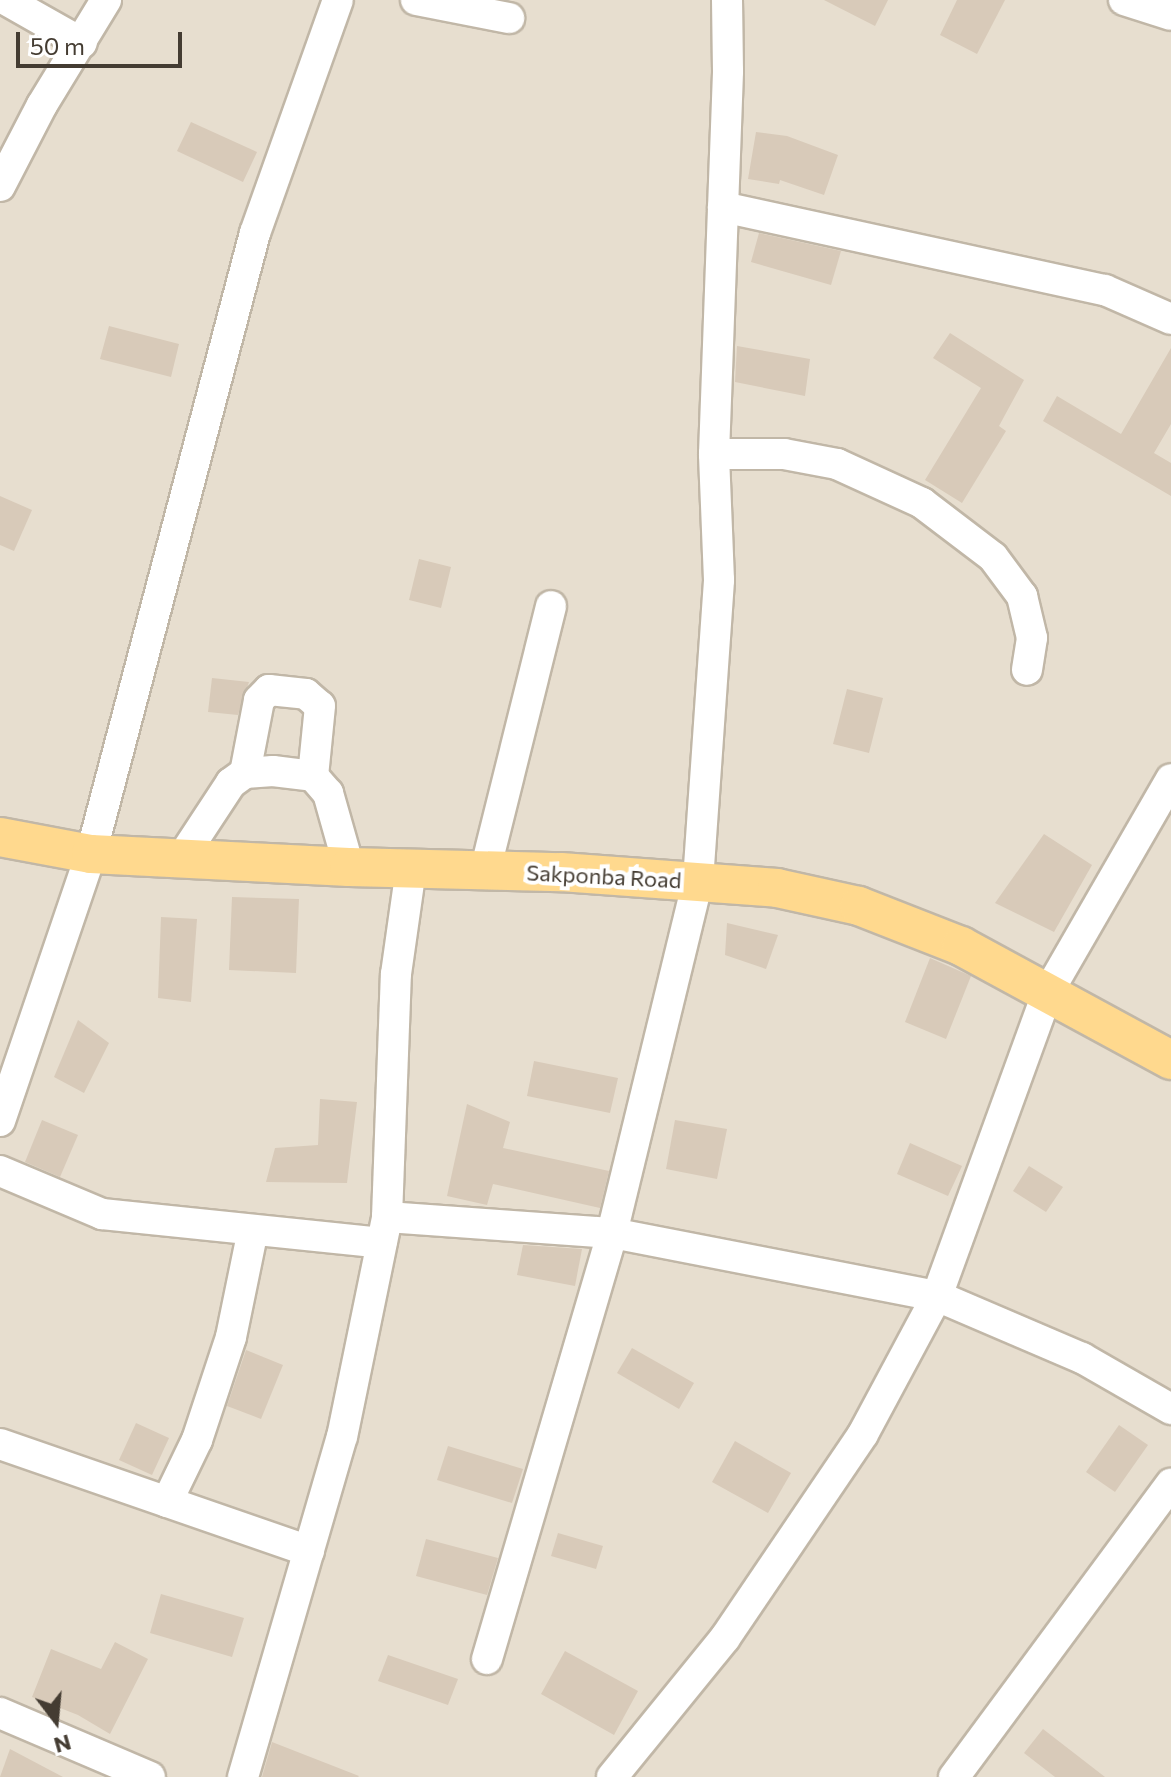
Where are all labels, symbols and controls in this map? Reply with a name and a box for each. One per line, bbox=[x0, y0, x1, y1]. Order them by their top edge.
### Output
scale bar bbox=[20, 16, 186, 66]
text: 50 m bbox=[30, 31, 85, 60]
street label: Sakponba Road bbox=[526, 859, 682, 893]
north arrow bbox=[16, 1681, 96, 1761]
text: N bbox=[51, 1729, 74, 1760]

